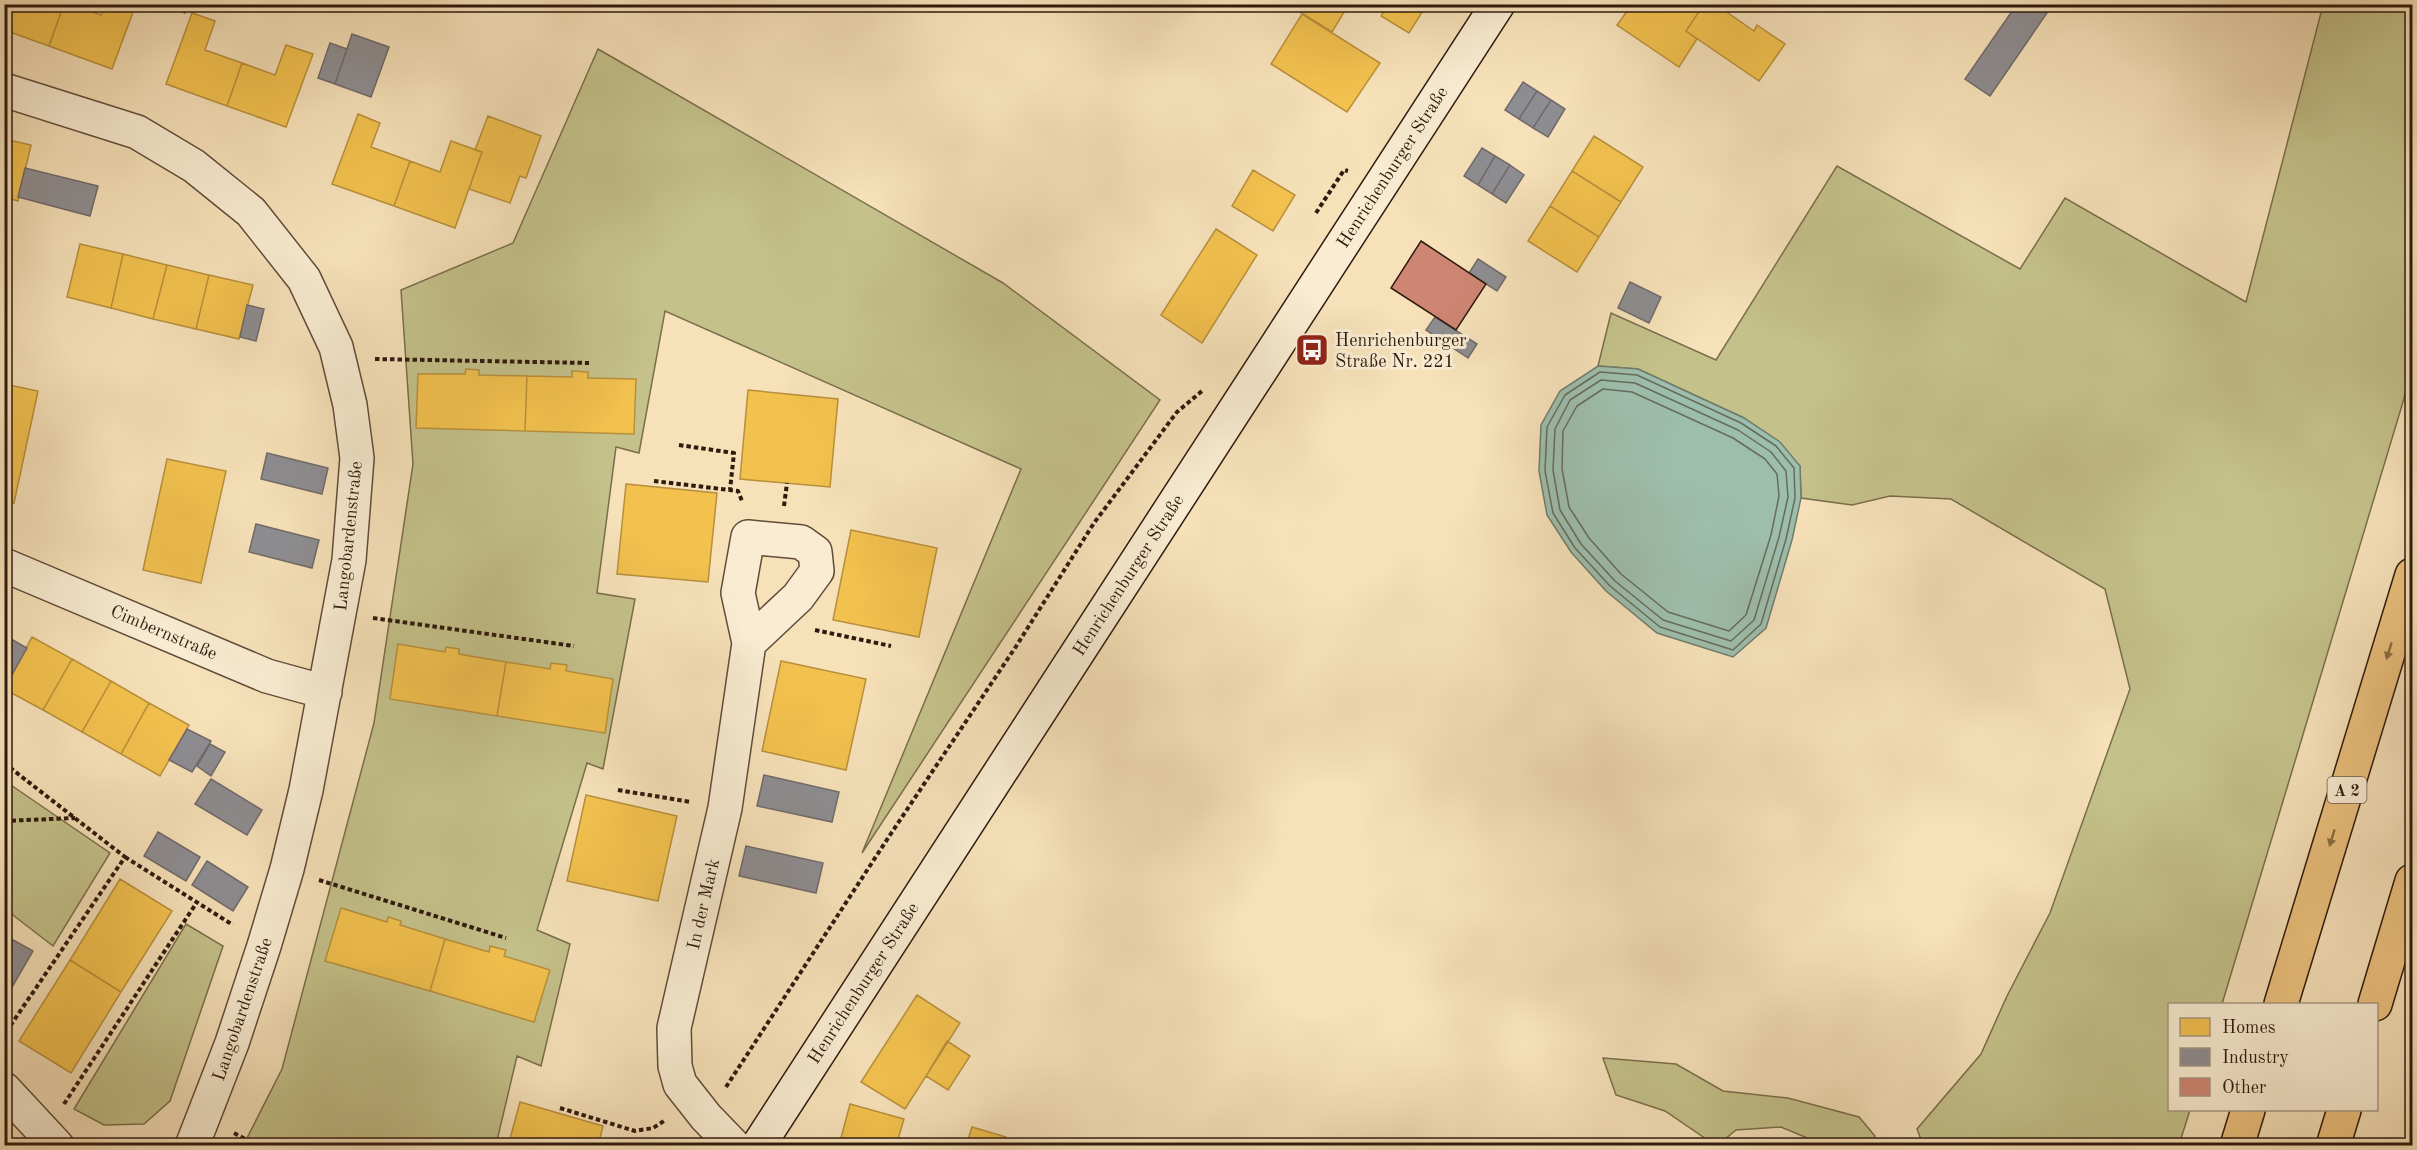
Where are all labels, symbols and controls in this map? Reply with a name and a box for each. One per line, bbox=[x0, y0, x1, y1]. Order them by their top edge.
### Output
street label: Henrichenburger Straße bbox=[1334, 84, 1452, 251]
bus stop icon: Henrichenburger Straße Nr. 221 bbox=[1294, 332, 1330, 368]
place label: Henrichenburger Straße Nr. 221 bbox=[1335, 332, 1467, 371]
street label: Langobardenstraße bbox=[332, 460, 366, 612]
street label: Henrichenburger Straße bbox=[1070, 492, 1188, 659]
street label: Cimbernstraße bbox=[108, 602, 220, 663]
one-way arrow bbox=[2384, 642, 2393, 660]
road number: A 2 bbox=[2328, 777, 2366, 803]
one-way arrow bbox=[2327, 829, 2336, 847]
street label: In der Mark bbox=[685, 857, 723, 951]
street label: Henrichenburger Straße bbox=[805, 900, 923, 1067]
street label: Langobardenstraße bbox=[210, 935, 276, 1083]
legend bbox=[2168, 1003, 2378, 1111]
text: Homes bbox=[2222, 1019, 2276, 1037]
text: Industry bbox=[2222, 1049, 2289, 1067]
text: Other bbox=[2222, 1079, 2267, 1097]

